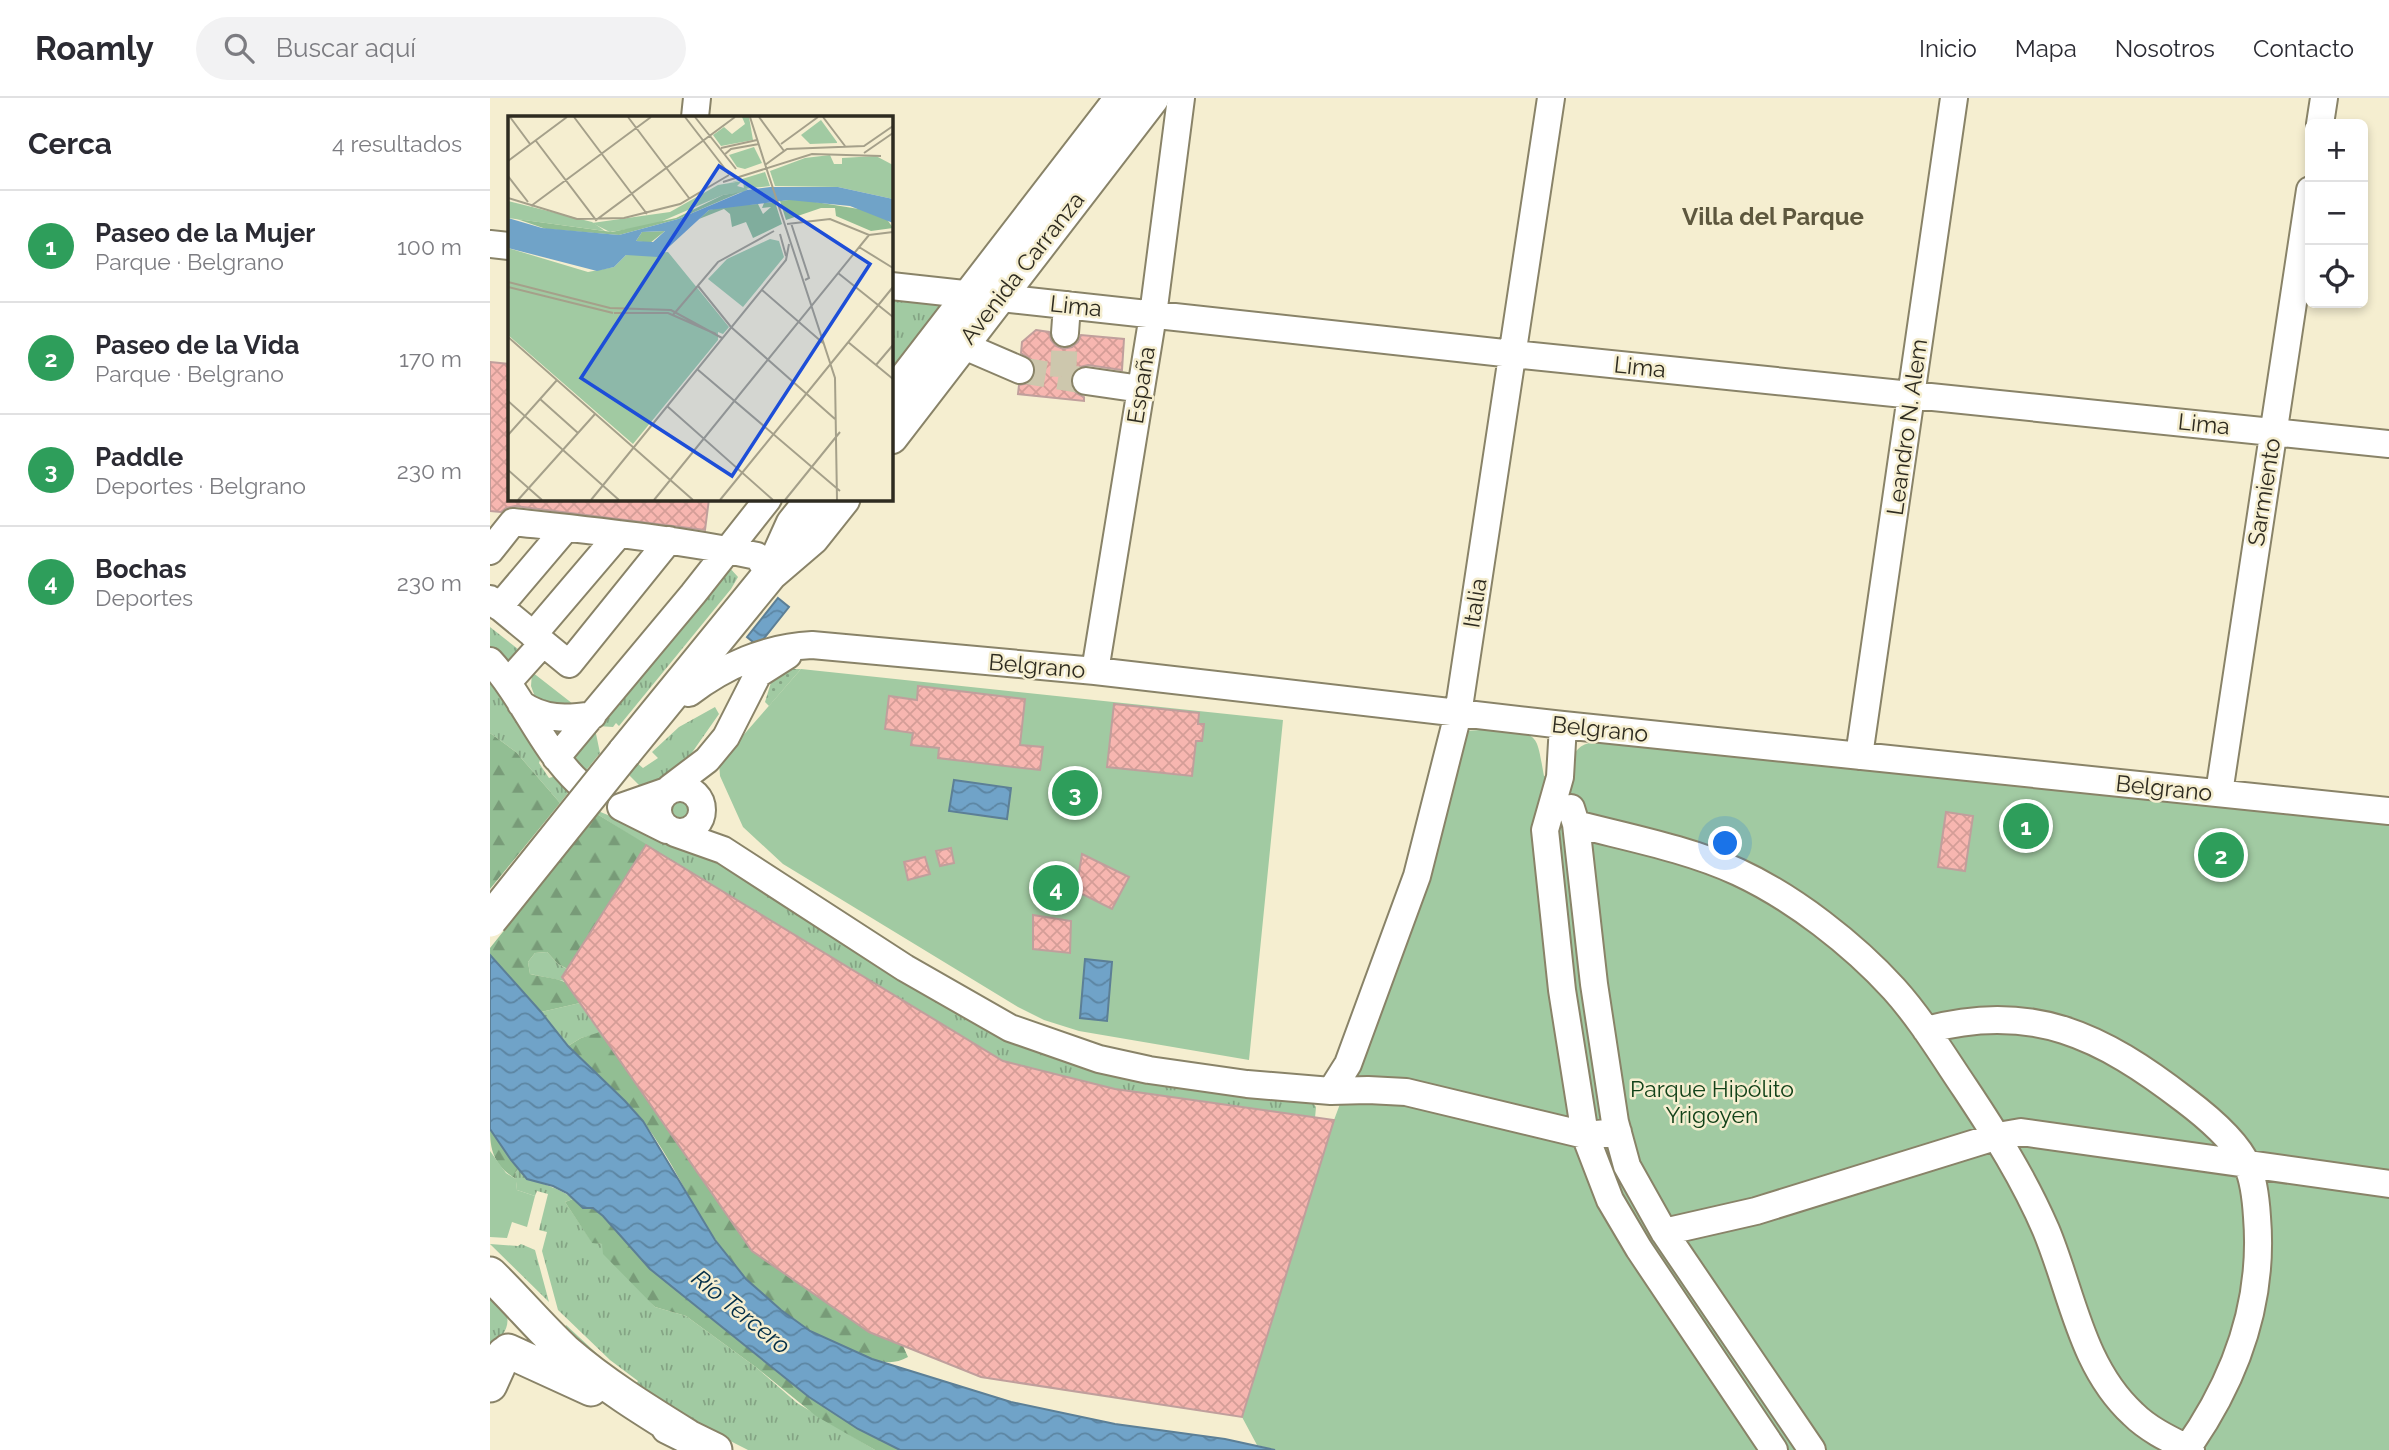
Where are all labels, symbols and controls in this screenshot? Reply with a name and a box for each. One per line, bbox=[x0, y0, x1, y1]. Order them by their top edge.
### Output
search box bbox=[196, 17, 686, 80]
text: Roamly bbox=[35, 29, 154, 68]
icon: search bbox=[220, 29, 258, 67]
text: Buscar aquí bbox=[276, 33, 416, 63]
text: Inicio bbox=[1919, 34, 1977, 63]
text: Mapa bbox=[2015, 34, 2077, 63]
text: Nosotros bbox=[2115, 34, 2215, 63]
text: Contacto bbox=[2253, 34, 2354, 63]
inset map bbox=[508, 116, 892, 500]
map controls bbox=[2305, 119, 2368, 308]
button: + bbox=[2305, 119, 2368, 182]
text: Cerca bbox=[28, 126, 112, 161]
text: 4 resultados bbox=[332, 130, 462, 157]
button: − bbox=[2305, 182, 2368, 245]
street label: Avenida Carranza bbox=[954, 186, 1089, 349]
district label: Villa del Parque bbox=[1682, 202, 1864, 231]
text: Paseo de la Mujer bbox=[95, 218, 315, 248]
text: 1 bbox=[45, 233, 57, 260]
text: 100 m bbox=[397, 233, 462, 260]
button: locate bbox=[2305, 245, 2368, 308]
text: Parque · Belgrano bbox=[95, 248, 284, 275]
street label: Lima bbox=[1049, 289, 1103, 322]
text: Paseo de la Vida bbox=[95, 330, 299, 360]
street label: Leandro N. Alem bbox=[1881, 337, 1932, 517]
street label: España bbox=[1121, 344, 1160, 425]
text: 2 bbox=[45, 345, 57, 372]
text: 170 m bbox=[399, 345, 462, 372]
street label: Lima bbox=[1613, 350, 1667, 383]
text: Parque · Belgrano bbox=[95, 360, 284, 387]
street label: Lima bbox=[2177, 407, 2231, 440]
street label: Sarmiento bbox=[2242, 436, 2285, 548]
text: Paddle bbox=[95, 442, 183, 472]
text: 3 bbox=[45, 457, 57, 484]
text: 230 m bbox=[397, 457, 462, 484]
text: Deportes · Belgrano bbox=[95, 472, 306, 499]
text: Bochas bbox=[95, 554, 187, 584]
text: 4 bbox=[44, 569, 58, 596]
text: 230 m bbox=[397, 569, 462, 596]
street label: Italia bbox=[1457, 576, 1492, 630]
text: Deportes bbox=[95, 584, 193, 611]
street label: Belgrano bbox=[988, 648, 1087, 683]
street label: Belgrano bbox=[1550, 710, 1650, 747]
pin: 3 bbox=[1052, 767, 1098, 819]
street label: Belgrano bbox=[2114, 769, 2214, 806]
pin: 1 bbox=[2003, 800, 2049, 852]
your location bbox=[1708, 826, 1742, 860]
pin: 2 bbox=[2198, 829, 2244, 881]
pin: 4 bbox=[1033, 862, 1079, 914]
park label: Parque Hipólito Yrigoyen bbox=[1630, 1075, 1794, 1128]
water label: Río Tercero bbox=[686, 1263, 796, 1360]

